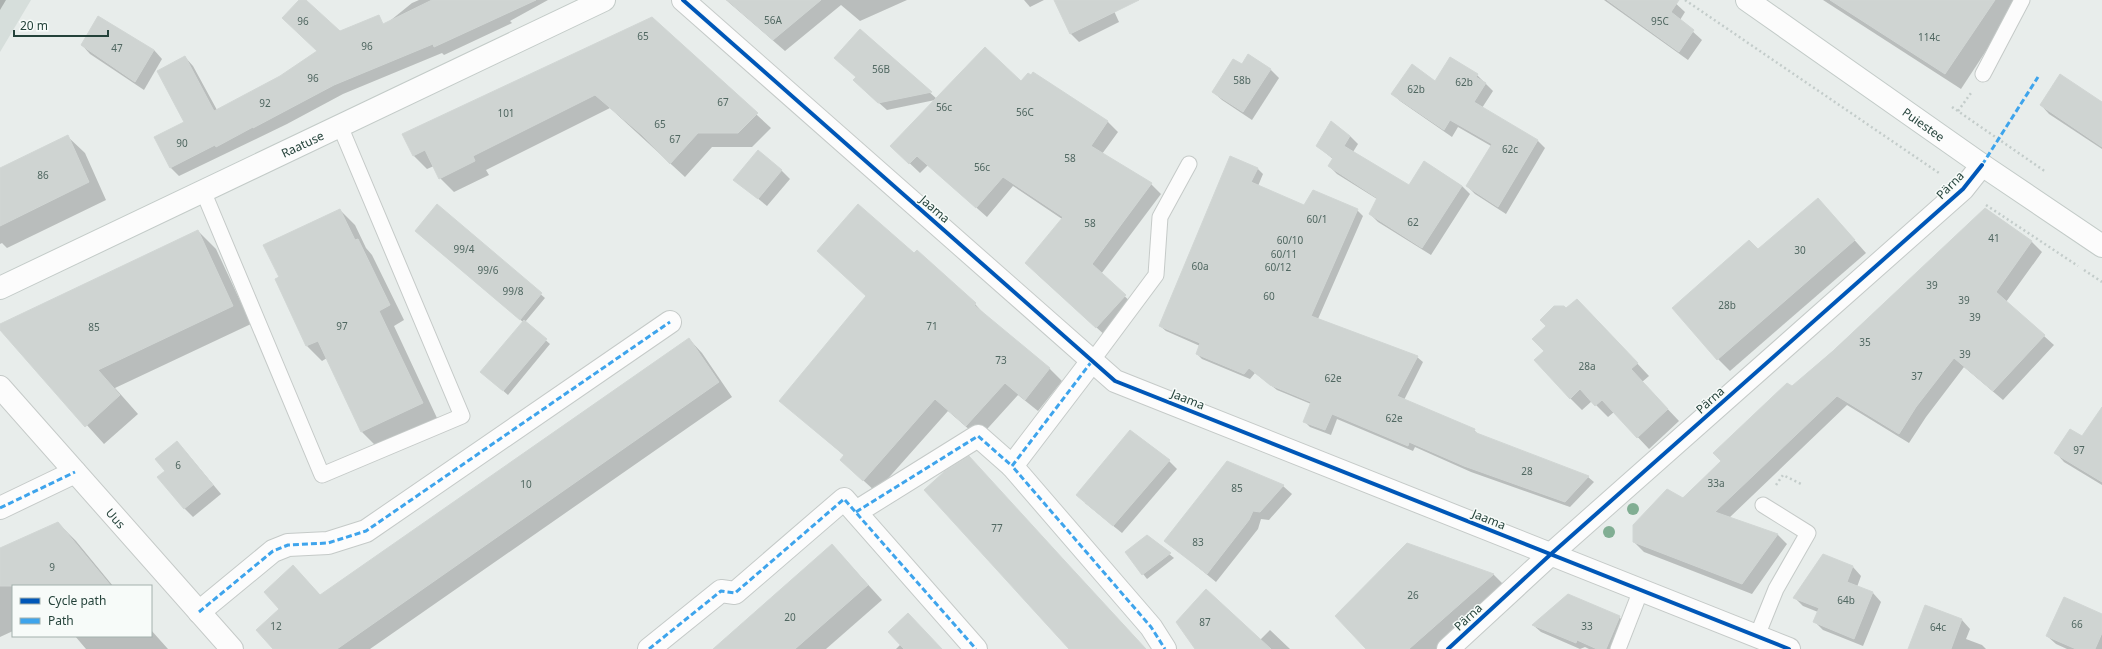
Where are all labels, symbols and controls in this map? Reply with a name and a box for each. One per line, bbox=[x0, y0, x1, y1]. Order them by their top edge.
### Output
scale bar bbox=[14, 12, 108, 38]
house number: 56A bbox=[764, 13, 783, 27]
house number: 96 bbox=[297, 14, 309, 28]
house number: 95C bbox=[1651, 14, 1670, 28]
text: 20 m bbox=[20, 17, 48, 34]
house number: 65 bbox=[637, 29, 649, 43]
house number: 114c bbox=[1918, 30, 1940, 44]
house number: 96 bbox=[361, 39, 373, 53]
house number: 47 bbox=[111, 41, 123, 55]
house number: 56B bbox=[872, 62, 890, 76]
house number: 96 bbox=[307, 71, 319, 85]
house number: 58b bbox=[1233, 73, 1251, 87]
house number: 62b bbox=[1455, 75, 1473, 89]
house number: 62b bbox=[1407, 82, 1425, 96]
house number: 67 bbox=[717, 95, 729, 109]
house number: 92 bbox=[259, 96, 271, 110]
house number: 56c bbox=[936, 100, 952, 114]
street label: Puiestee bbox=[1899, 103, 1949, 145]
house number: 56C bbox=[1016, 105, 1035, 119]
house number: 101 bbox=[497, 106, 515, 120]
house number: 65 bbox=[654, 117, 666, 131]
street label: Raatuse bbox=[278, 126, 327, 161]
house number: 67 bbox=[669, 132, 681, 146]
house number: 90 bbox=[176, 136, 188, 150]
house number: 62c bbox=[1502, 142, 1518, 156]
house number: 58 bbox=[1064, 151, 1076, 165]
house number: 56c bbox=[974, 160, 990, 174]
street label: Pärna bbox=[1932, 167, 1968, 203]
house number: 86 bbox=[37, 168, 49, 182]
street label: Jaama bbox=[916, 191, 954, 227]
house number: 60/1 bbox=[1307, 212, 1327, 226]
house number: 62 bbox=[1407, 215, 1419, 229]
house number: 58 bbox=[1084, 216, 1096, 230]
house number: 41 bbox=[1988, 231, 2000, 245]
house number: 60/10 bbox=[1277, 233, 1304, 247]
house number: 99/4 bbox=[454, 242, 475, 256]
house number: 30 bbox=[1794, 243, 1806, 257]
house number: 60/11 bbox=[1271, 247, 1297, 261]
house number: 60a bbox=[1191, 259, 1209, 273]
house number: 60/12 bbox=[1265, 260, 1292, 274]
house number: 99/6 bbox=[478, 263, 499, 277]
house number: 39 bbox=[1926, 278, 1938, 292]
house number: 99/8 bbox=[503, 284, 524, 298]
house number: 60 bbox=[1263, 289, 1275, 303]
house number: 39 bbox=[1958, 293, 1970, 307]
house number: 28b bbox=[1718, 298, 1736, 312]
house number: 39 bbox=[1969, 310, 1981, 324]
house number: 97 bbox=[336, 319, 348, 333]
house number: 71 bbox=[926, 319, 938, 333]
house number: 85 bbox=[88, 320, 100, 334]
house number: 35 bbox=[1859, 335, 1871, 349]
house number: 39 bbox=[1959, 347, 1971, 361]
house number: 73 bbox=[995, 353, 1007, 367]
house number: 28a bbox=[1578, 359, 1596, 373]
house number: 37 bbox=[1911, 369, 1923, 383]
house number: 62e bbox=[1324, 371, 1342, 385]
street label: Pärna bbox=[1692, 383, 1728, 417]
street label: Jaama bbox=[1168, 384, 1207, 413]
house number: 62e bbox=[1385, 411, 1403, 425]
house number: 97 bbox=[2073, 443, 2085, 457]
house number: 6 bbox=[175, 458, 181, 472]
house number: 28 bbox=[1521, 464, 1533, 478]
house number: 33a bbox=[1707, 476, 1725, 490]
house number: 10 bbox=[520, 477, 532, 491]
house number: 85 bbox=[1231, 481, 1243, 495]
street label: Uus bbox=[102, 504, 130, 532]
street label: Jaama bbox=[1469, 504, 1508, 533]
house number: 77 bbox=[991, 521, 1003, 535]
house number: 83 bbox=[1192, 535, 1204, 549]
house number: 9 bbox=[49, 560, 55, 574]
legend bbox=[12, 585, 152, 637]
house number: 26 bbox=[1407, 588, 1419, 602]
text: Cycle path bbox=[48, 592, 106, 609]
house number: 64b bbox=[1837, 593, 1855, 607]
street label: Pärna bbox=[1450, 599, 1486, 635]
house number: 20 bbox=[784, 610, 796, 624]
text: Path bbox=[48, 612, 74, 629]
house number: 87 bbox=[1199, 615, 1211, 629]
house number: 66 bbox=[2071, 617, 2083, 631]
house number: 12 bbox=[270, 619, 282, 633]
house number: 33 bbox=[1581, 619, 1593, 633]
house number: 64c bbox=[1930, 620, 1946, 634]

